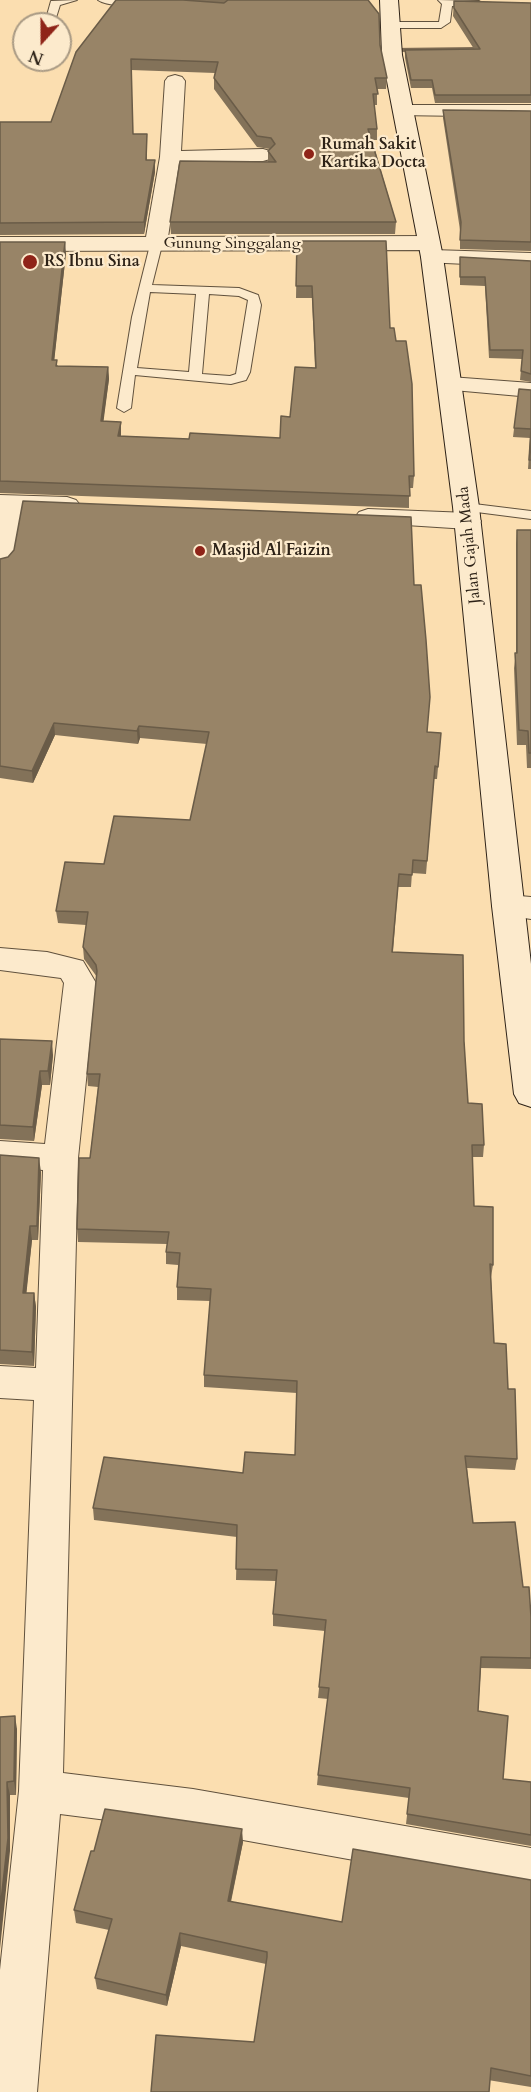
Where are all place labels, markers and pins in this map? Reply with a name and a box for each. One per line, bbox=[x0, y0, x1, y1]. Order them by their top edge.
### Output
place label: Rumah Sakit Kartika Docta bbox=[321, 135, 426, 173]
marker: Rumah Sakit Kartika Docta bbox=[302, 147, 316, 161]
place label: RS Ibnu Sina bbox=[44, 252, 140, 272]
marker: RS Ibnu Sina bbox=[21, 253, 39, 271]
place label: Masjid Al Faizin bbox=[212, 541, 331, 561]
marker: Masjid Al Faizin bbox=[193, 544, 207, 558]

